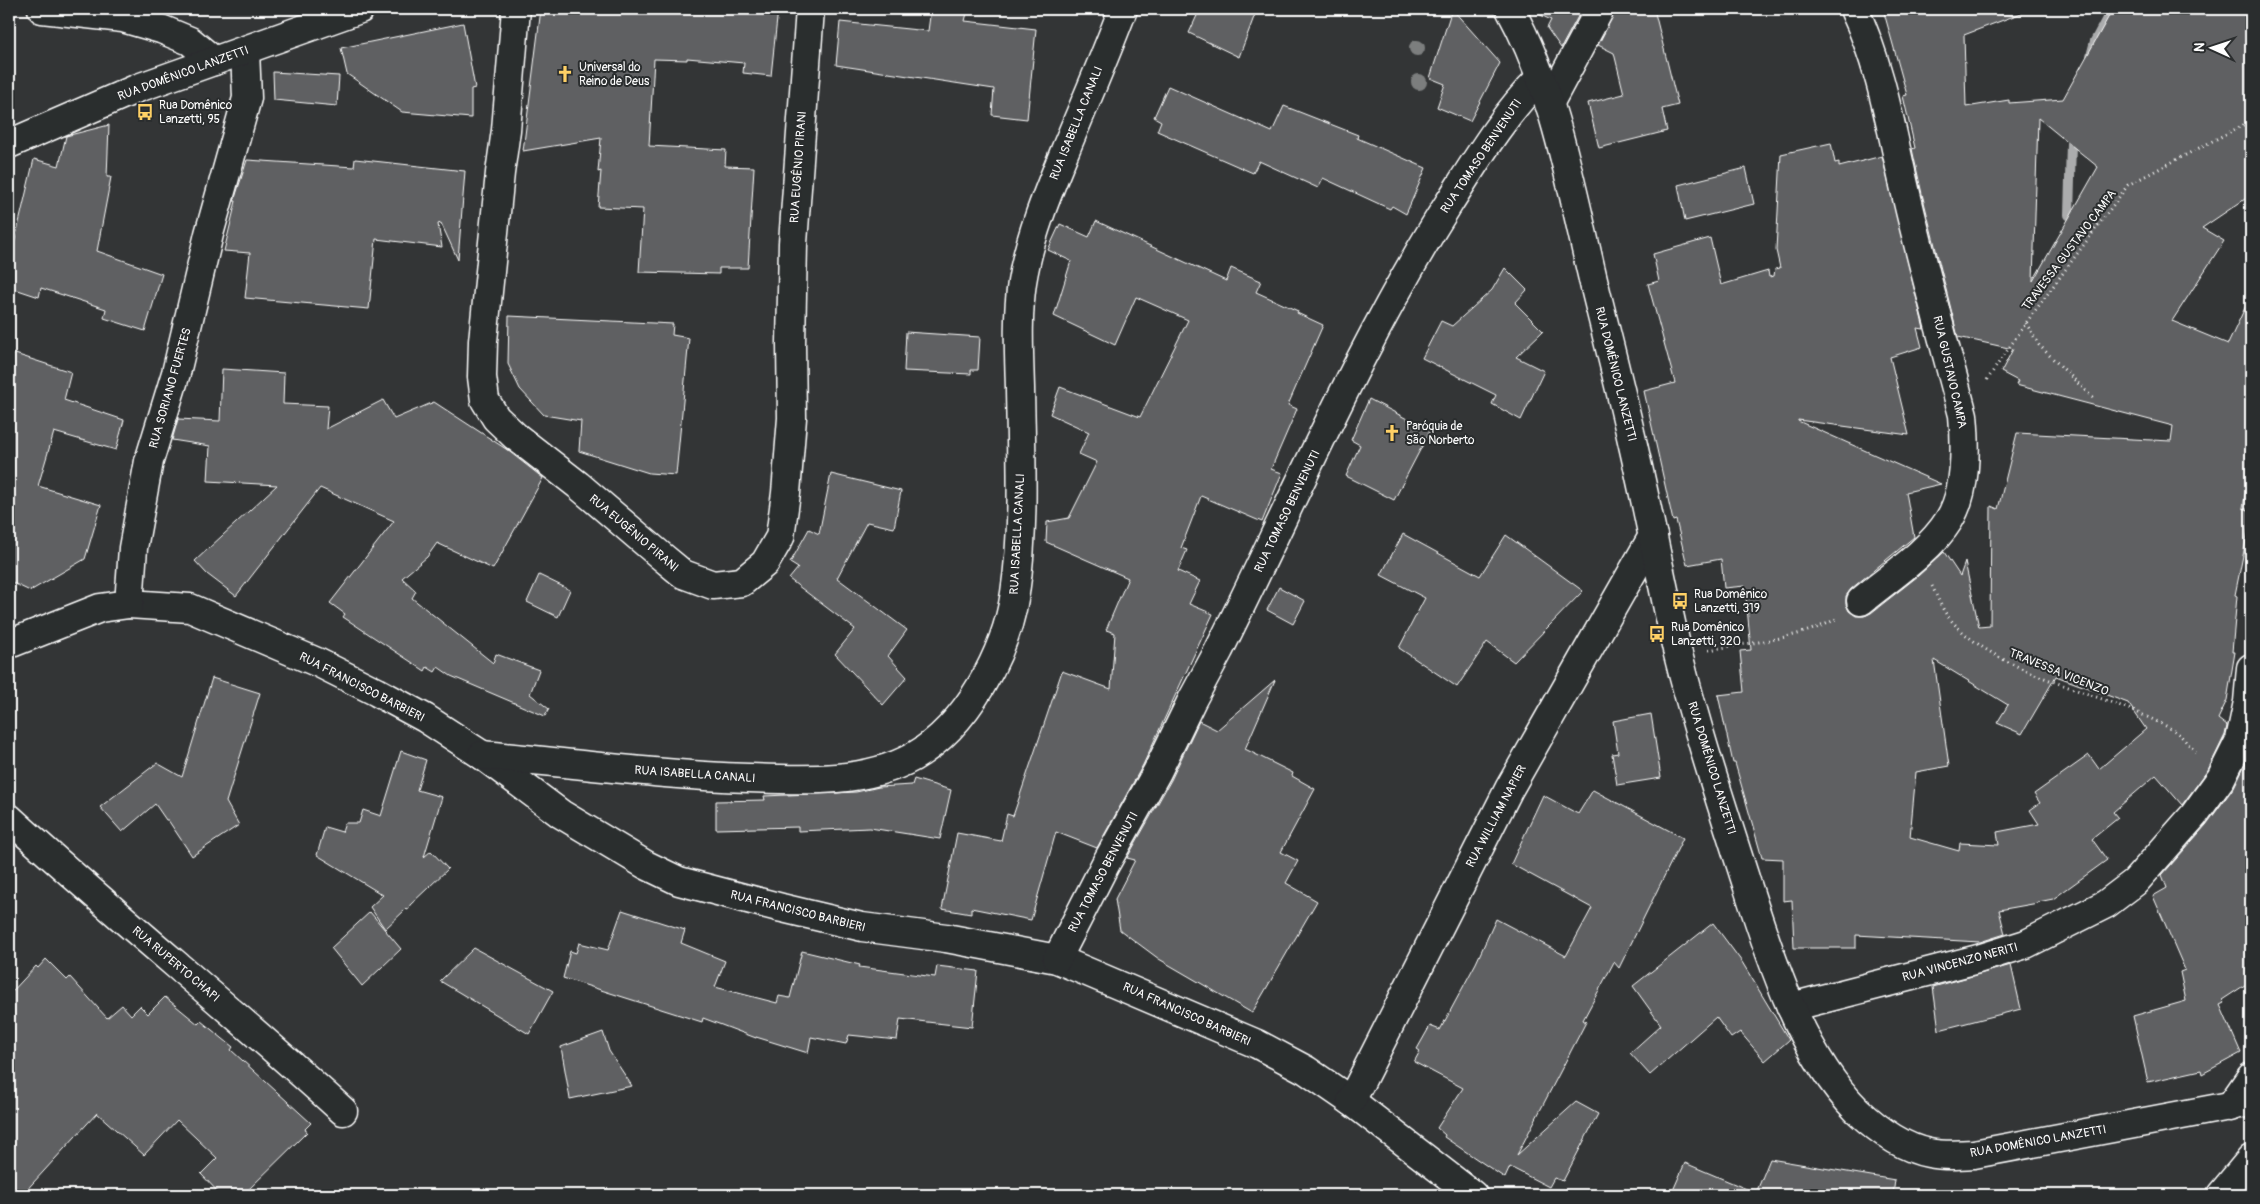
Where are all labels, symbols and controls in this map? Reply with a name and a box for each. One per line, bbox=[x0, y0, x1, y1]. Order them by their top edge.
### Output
north arrow bbox=[2188, 22, 2238, 72]
street label: RUA DOMÊNICO LANZETTI bbox=[115, 42, 251, 104]
text: N bbox=[2191, 42, 2208, 53]
place label: Universal do Reino de Deus bbox=[579, 60, 650, 89]
church icon: Universal do Reino de Deus bbox=[555, 64, 575, 84]
street label: RUA ISABELLA CANALI bbox=[1047, 64, 1106, 182]
street label: RUA TOMASO BENVENUTI bbox=[1438, 96, 1525, 216]
place label: Rua Domênico Lanzetti, 95 bbox=[159, 98, 233, 127]
bus stop icon: Rua Domênico Lanzetti, 95 bbox=[135, 102, 155, 122]
street label: RUA EUGÊNIO PIRANI bbox=[786, 111, 810, 223]
street label: TRAVESSA GUSTAVO CAMPA bbox=[2019, 187, 2120, 314]
street label: RUA DOMÊNICO LANZETTI bbox=[1592, 305, 1640, 443]
street label: RUA GUSTAVO CAMPA bbox=[1929, 314, 1970, 430]
street label: RUA SORIANO FUERTES bbox=[146, 326, 195, 450]
place label: Paróquia de São Norberto bbox=[1406, 419, 1475, 448]
church icon: Paróquia de São Norberto bbox=[1382, 423, 1402, 443]
street label: RUA TOMASO BENVENUTI bbox=[1251, 448, 1324, 575]
street label: RUA ISABELLA CANALI bbox=[1007, 473, 1028, 595]
street label: RUA EUGÊNIO PIRANI bbox=[586, 491, 682, 575]
place label: Rua Domênico Lanzetti, 319 bbox=[1694, 587, 1768, 616]
bus stop icon: Rua Domênico Lanzetti, 319 bbox=[1670, 591, 1690, 611]
place label: Rua Domênico Lanzetti, 320 bbox=[1671, 620, 1745, 649]
bus stop icon: Rua Domênico Lanzetti, 320 bbox=[1647, 624, 1667, 644]
street label: TRAVESSA VICENZO bbox=[2007, 646, 2111, 699]
street label: RUA FRANCISCO BARBIERI bbox=[297, 649, 427, 726]
street label: RUA DOMÊNICO LANZETTI bbox=[1684, 700, 1740, 836]
street label: RUA WILLIAM NAPIER bbox=[1463, 762, 1530, 870]
street label: RUA ISABELLA CANALI bbox=[634, 763, 756, 786]
street label: RUA TOMASO BENVENUTI bbox=[1065, 809, 1142, 935]
street label: RUA FRANCISCO BARBIERI bbox=[729, 887, 867, 936]
street label: RUA RUPERTO CHAPI bbox=[129, 923, 223, 1005]
street label: RUA VINCENZO NERITI bbox=[1901, 940, 2020, 985]
street label: RUA FRANCISCO BARBIERI bbox=[1120, 979, 1253, 1049]
street label: RUA DOMÊNICO LANZETTI bbox=[1969, 1121, 2107, 1161]

